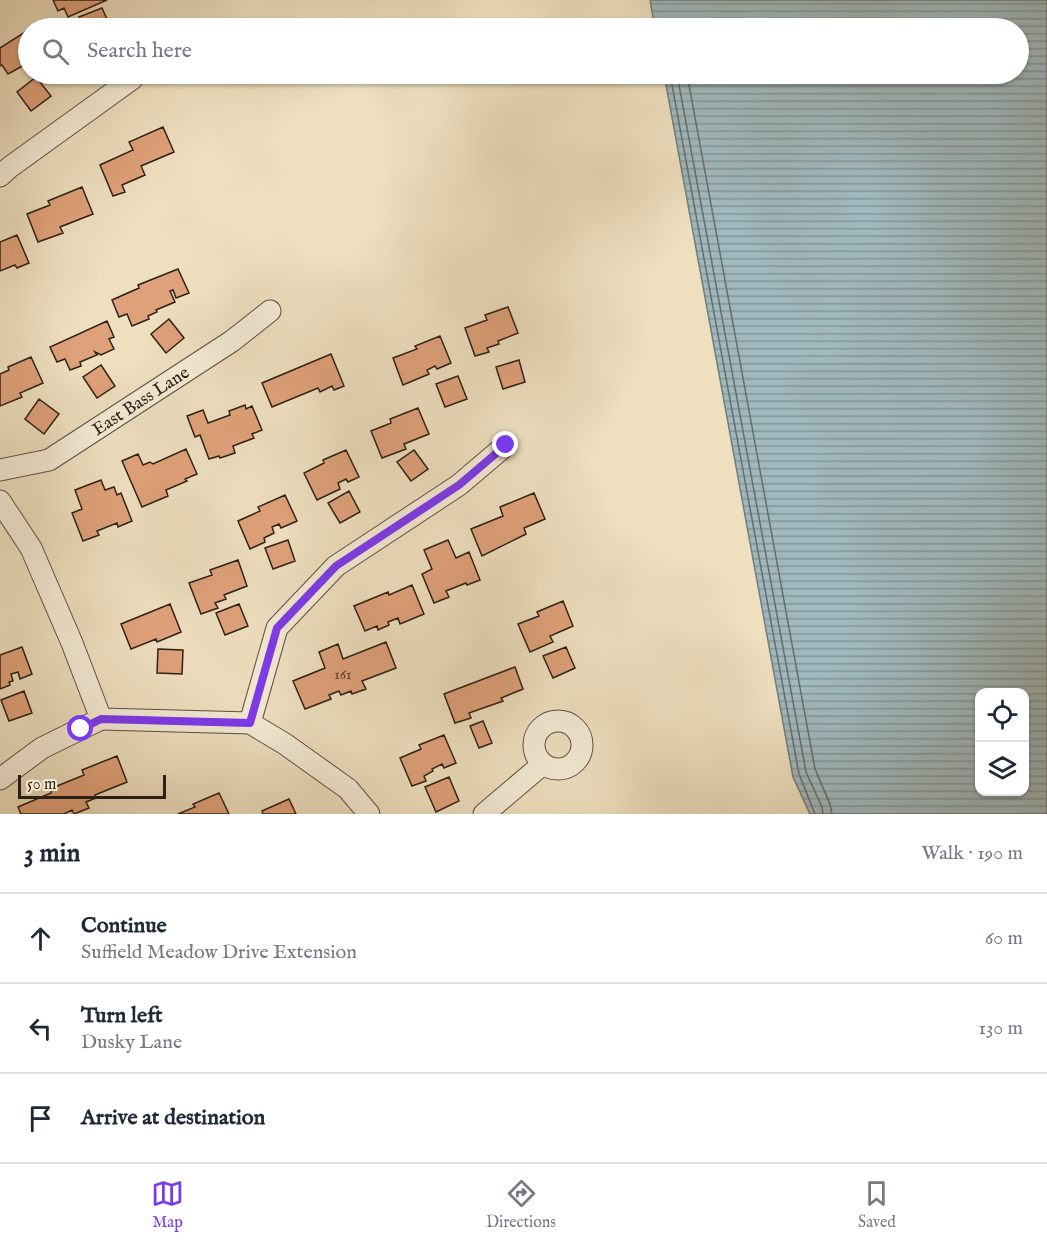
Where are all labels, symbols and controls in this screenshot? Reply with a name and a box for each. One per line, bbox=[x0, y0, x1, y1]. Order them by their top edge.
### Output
search box bbox=[18, 18, 1029, 84]
icon: search bbox=[39, 35, 72, 68]
text: Search here bbox=[87, 37, 192, 65]
street label: East Bass Lane bbox=[88, 362, 194, 442]
route end bbox=[492, 431, 518, 457]
house number: 161 bbox=[334, 665, 352, 684]
map controls bbox=[975, 688, 1029, 796]
button: locate bbox=[975, 688, 1029, 742]
route start bbox=[67, 715, 93, 741]
button: layers bbox=[975, 742, 1029, 796]
scale bar bbox=[18, 772, 166, 800]
text: 50 m bbox=[27, 775, 56, 795]
text: 3 min bbox=[24, 837, 80, 870]
text: Walk · 190 m bbox=[921, 841, 1023, 866]
text: Continue bbox=[81, 912, 167, 940]
icon: ahead bbox=[24, 922, 57, 955]
text: 60 m bbox=[985, 926, 1023, 951]
text: Suffield Meadow Drive Extension bbox=[81, 940, 357, 965]
text: Turn left bbox=[81, 1002, 163, 1030]
icon: left bbox=[24, 1012, 57, 1045]
text: 130 m bbox=[978, 1016, 1023, 1041]
text: Dusky Lane bbox=[81, 1030, 182, 1055]
icon: arrive bbox=[24, 1102, 57, 1135]
text: Arrive at destination bbox=[81, 1104, 265, 1132]
tab: Map bbox=[151, 1177, 184, 1233]
tab: Directions bbox=[486, 1177, 556, 1233]
tab: Saved bbox=[858, 1177, 896, 1233]

